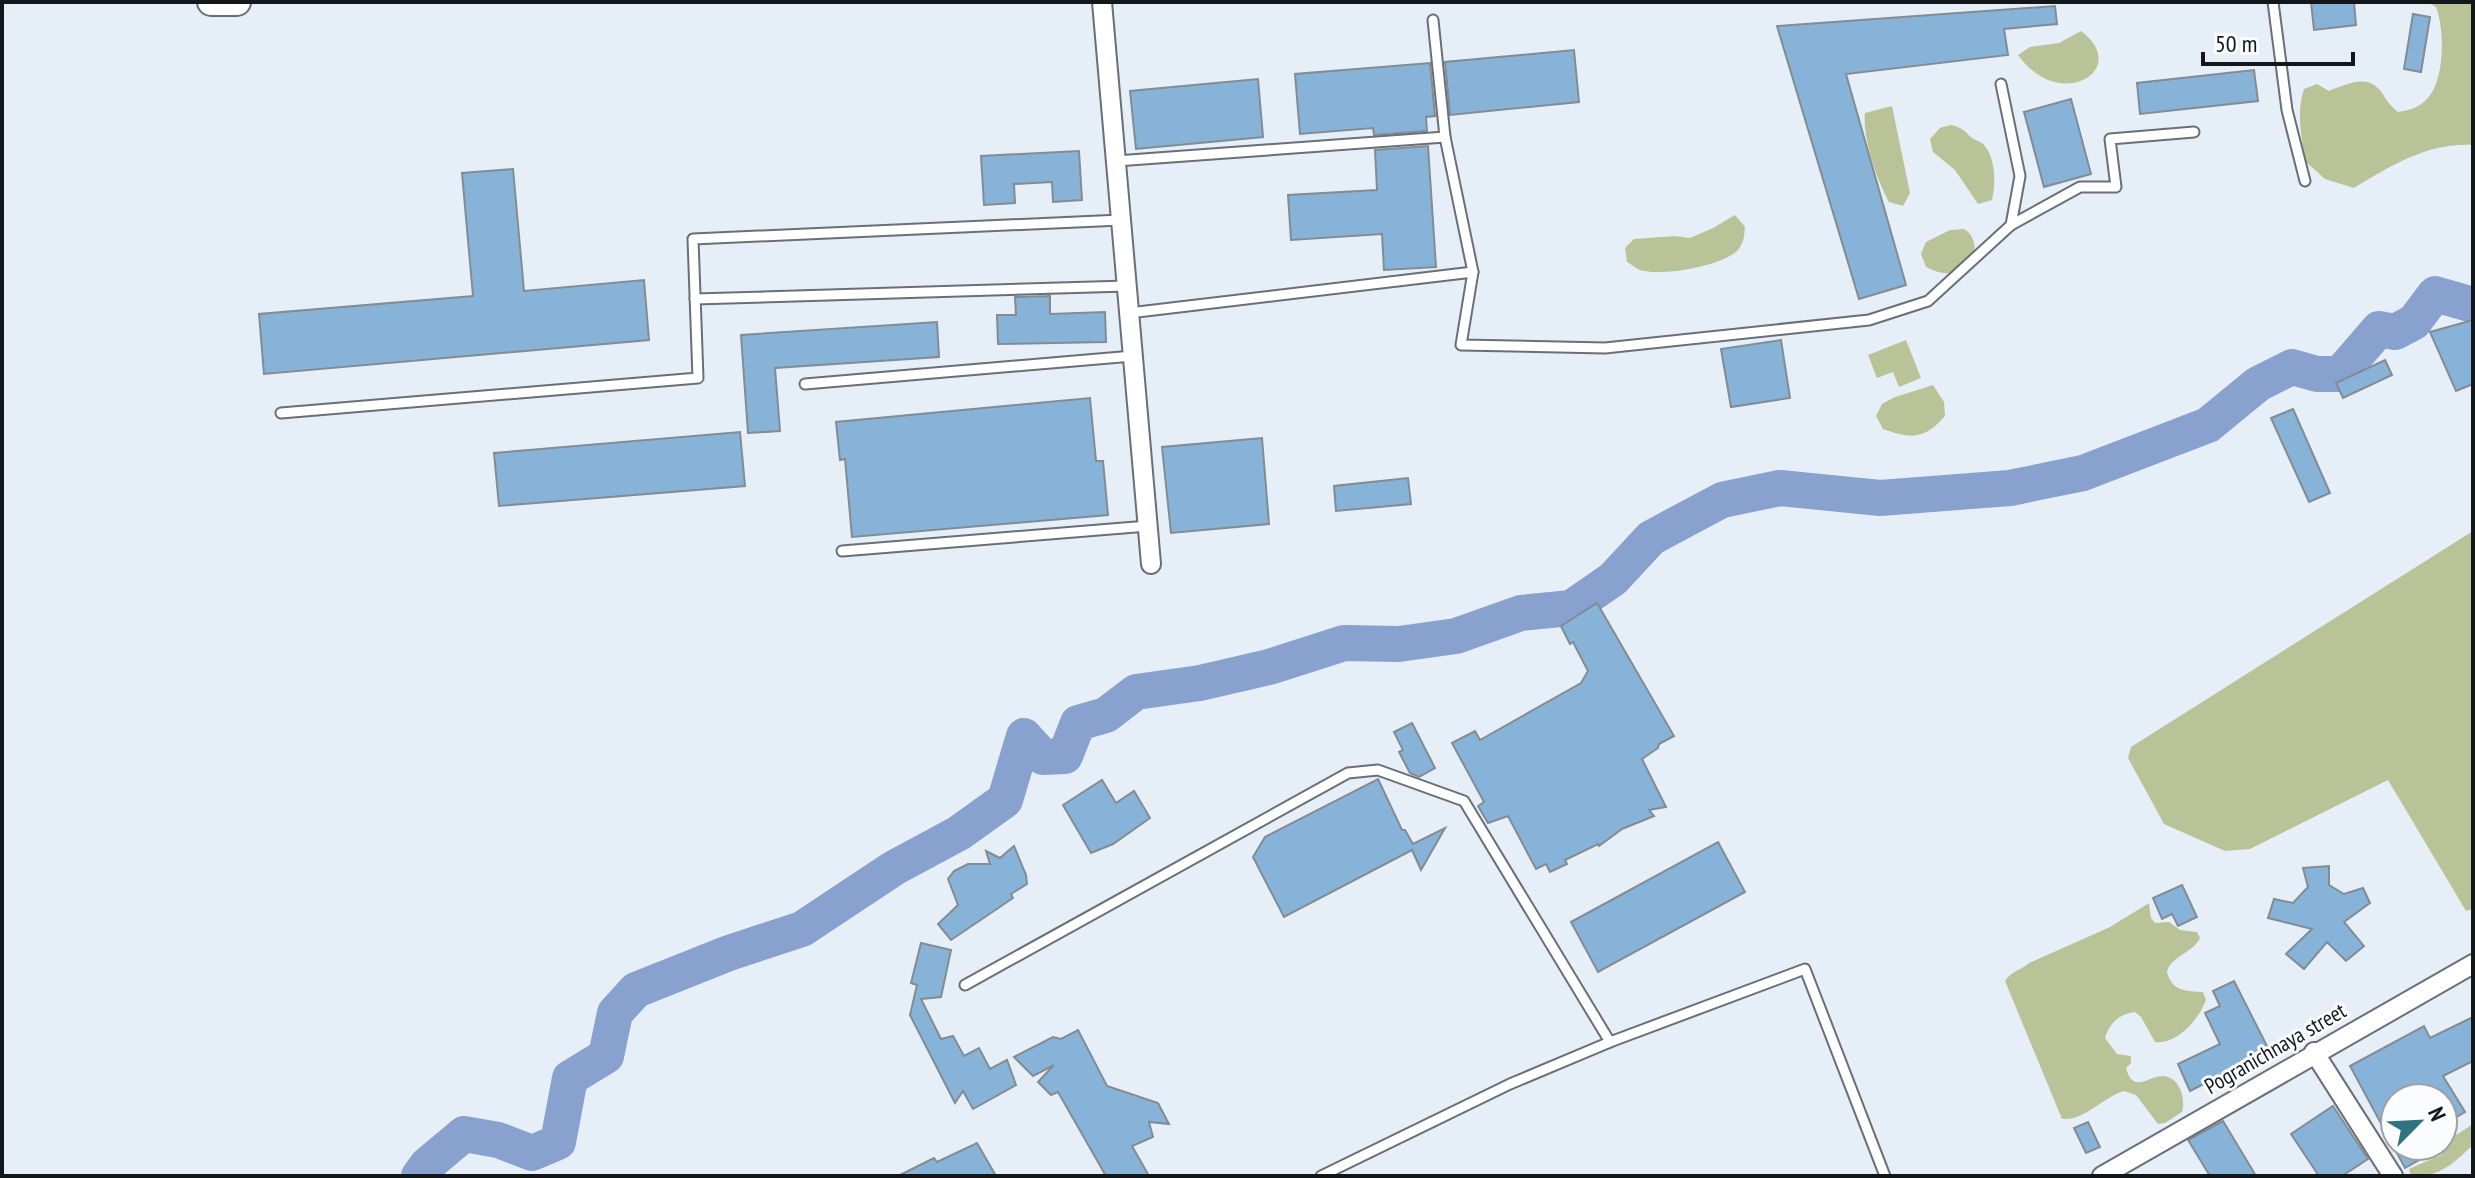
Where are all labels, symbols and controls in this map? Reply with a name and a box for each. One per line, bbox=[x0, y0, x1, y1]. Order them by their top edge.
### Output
scale bar bbox=[2203, 16, 2353, 66]
text: 50 m bbox=[2215, 28, 2257, 59]
street label: Pogranichnaya street bbox=[2199, 996, 2351, 1100]
north arrow bbox=[2379, 1082, 2459, 1162]
text: N bbox=[2422, 1103, 2452, 1125]

